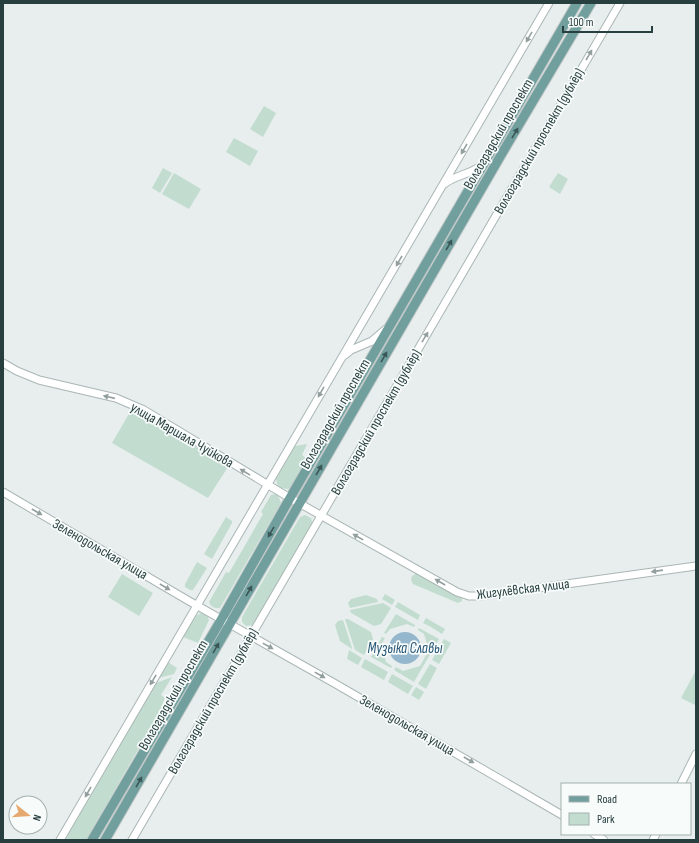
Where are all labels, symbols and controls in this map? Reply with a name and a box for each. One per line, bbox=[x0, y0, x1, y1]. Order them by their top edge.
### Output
scale bar bbox=[563, 8, 652, 34]
text: 100 m bbox=[569, 15, 594, 30]
one-way arrow bbox=[526, 31, 533, 43]
one-way arrow bbox=[585, 50, 593, 60]
street label: Волгоградский проспект (дублёр) bbox=[490, 65, 588, 217]
street label: Волгоградский проспект bbox=[460, 76, 536, 192]
one-way arrow bbox=[511, 127, 518, 139]
one-way arrow bbox=[460, 143, 467, 155]
one-way arrow bbox=[446, 239, 453, 251]
one-way arrow bbox=[395, 256, 402, 267]
one-way arrow bbox=[421, 332, 429, 342]
street label: Волгоградский проспект (дублёр) bbox=[327, 346, 425, 498]
one-way arrow bbox=[380, 351, 387, 363]
street label: Волгоградский проспект bbox=[297, 356, 373, 472]
one-way arrow bbox=[317, 386, 324, 398]
one-way arrow bbox=[103, 393, 115, 399]
street label: улица Маршала Чуйкова bbox=[127, 399, 237, 471]
one-way arrow bbox=[315, 464, 322, 476]
one-way arrow bbox=[239, 468, 251, 475]
one-way arrow bbox=[32, 508, 42, 516]
street label: Зеленодольская улица bbox=[49, 515, 151, 583]
one-way arrow bbox=[268, 527, 274, 538]
one-way arrow bbox=[352, 534, 364, 541]
one-way arrow bbox=[651, 568, 663, 574]
street label: Жигулёвская улица bbox=[476, 575, 570, 603]
one-way arrow bbox=[434, 579, 446, 586]
one-way arrow bbox=[159, 584, 171, 591]
one-way arrow bbox=[246, 585, 253, 597]
street label: Волгоградский проспект (дублёр) bbox=[164, 625, 262, 777]
street label: Волгоградский проспект bbox=[135, 637, 211, 753]
water label: Музыка Славы bbox=[368, 639, 443, 658]
one-way arrow bbox=[213, 642, 220, 654]
one-way arrow bbox=[262, 643, 274, 649]
one-way arrow bbox=[314, 671, 326, 678]
one-way arrow bbox=[150, 674, 157, 686]
street label: Зеленодольская улица bbox=[356, 691, 458, 759]
one-way arrow bbox=[463, 757, 475, 764]
one-way arrow bbox=[135, 776, 142, 788]
legend bbox=[561, 783, 691, 835]
one-way arrow bbox=[84, 786, 91, 798]
text: Road bbox=[597, 792, 617, 807]
north arrow bbox=[8, 795, 48, 835]
text: Park bbox=[597, 812, 615, 827]
text: N bbox=[30, 813, 44, 823]

